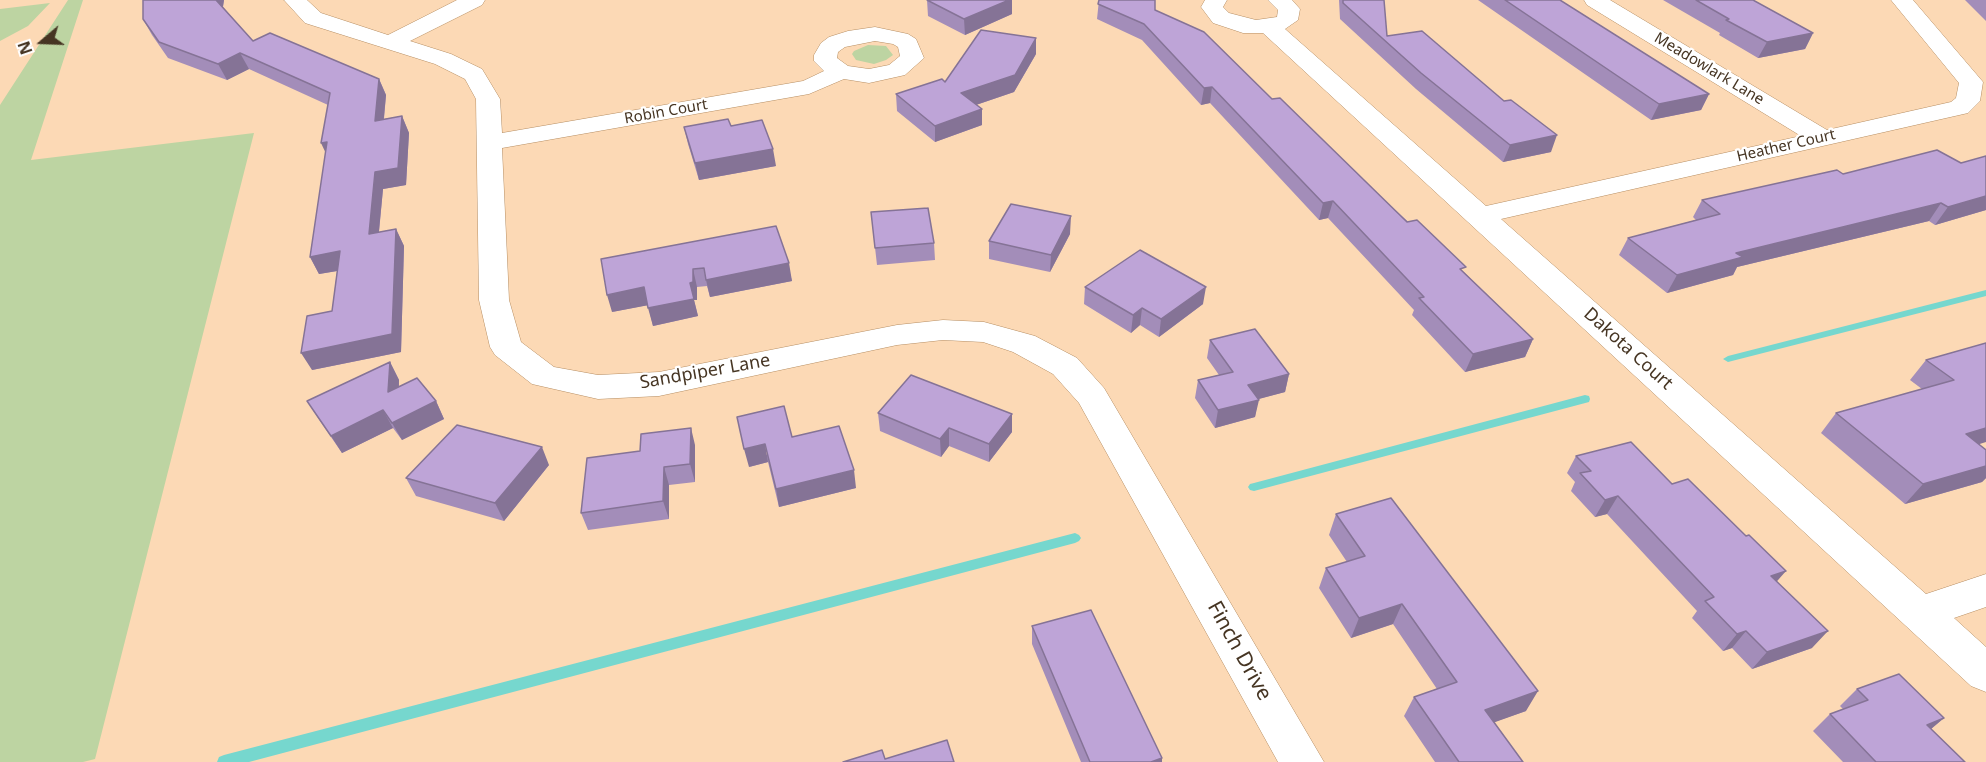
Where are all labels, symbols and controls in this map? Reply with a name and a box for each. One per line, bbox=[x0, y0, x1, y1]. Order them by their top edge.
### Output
north arrow bbox=[12, 12, 72, 72]
street label: Meadowlark Lane bbox=[1651, 29, 1767, 109]
text: N bbox=[12, 38, 38, 58]
street label: Robin Court bbox=[623, 96, 709, 128]
street label: Heather Court bbox=[1735, 126, 1837, 166]
street label: Dakota Court bbox=[1579, 303, 1677, 395]
street label: Sandpiper Lane bbox=[638, 350, 772, 394]
street label: Finch Drive bbox=[1201, 597, 1277, 705]

